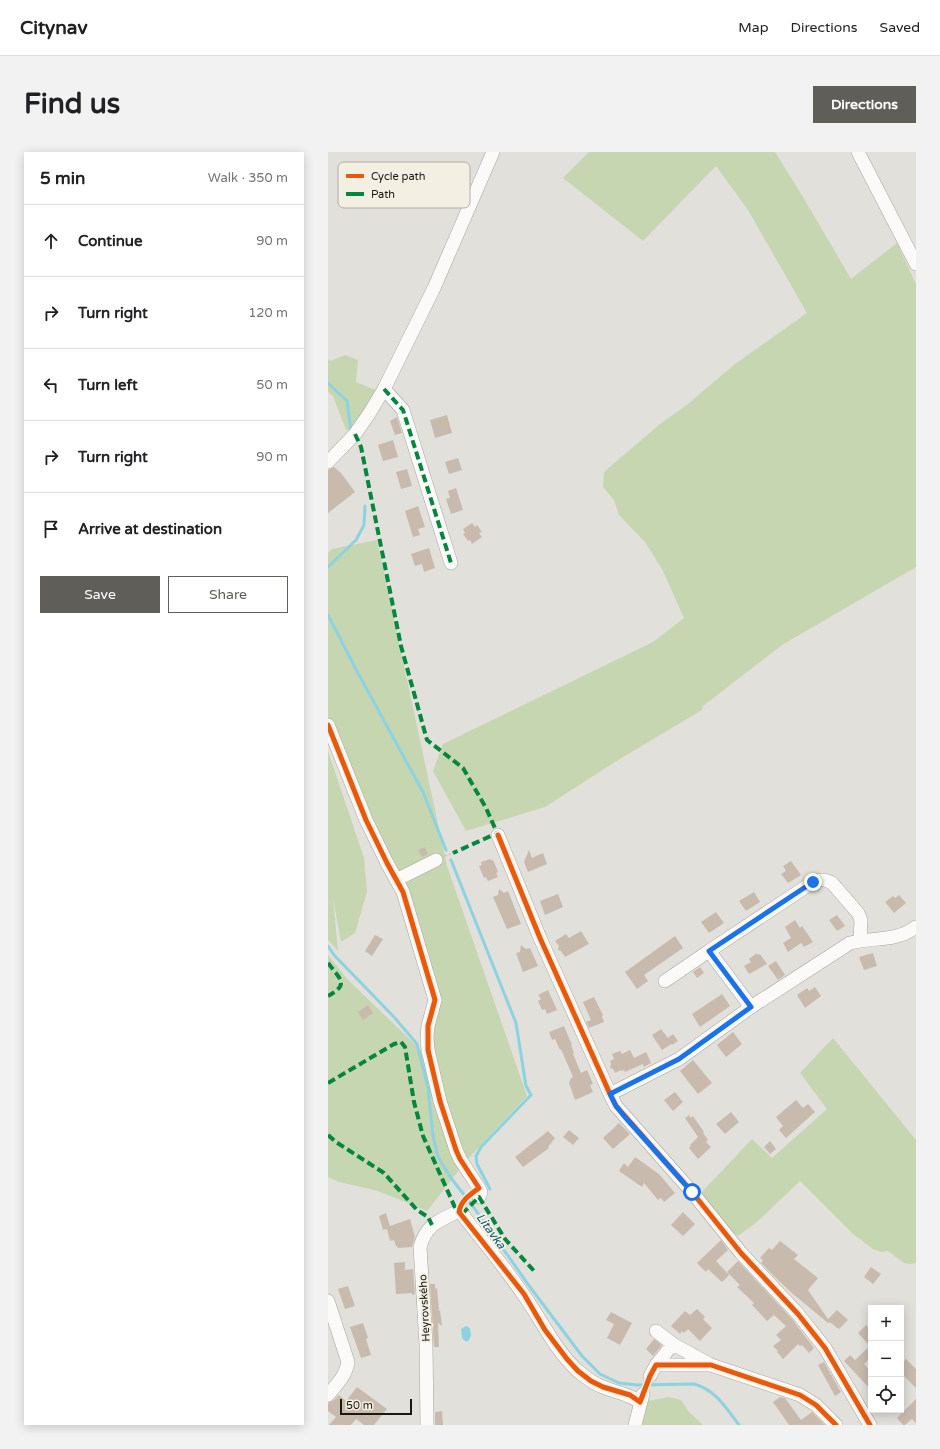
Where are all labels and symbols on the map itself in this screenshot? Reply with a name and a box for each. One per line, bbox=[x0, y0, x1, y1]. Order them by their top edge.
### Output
legend bbox=[338, 162, 470, 208]
text: Cycle path bbox=[371, 170, 426, 183]
text: Path bbox=[371, 188, 395, 201]
route end bbox=[804, 873, 822, 891]
route start bbox=[683, 1183, 701, 1201]
water label: Litavka bbox=[473, 1210, 509, 1252]
street label: Heyrovského bbox=[416, 1274, 433, 1342]
scale bar bbox=[340, 1397, 412, 1416]

